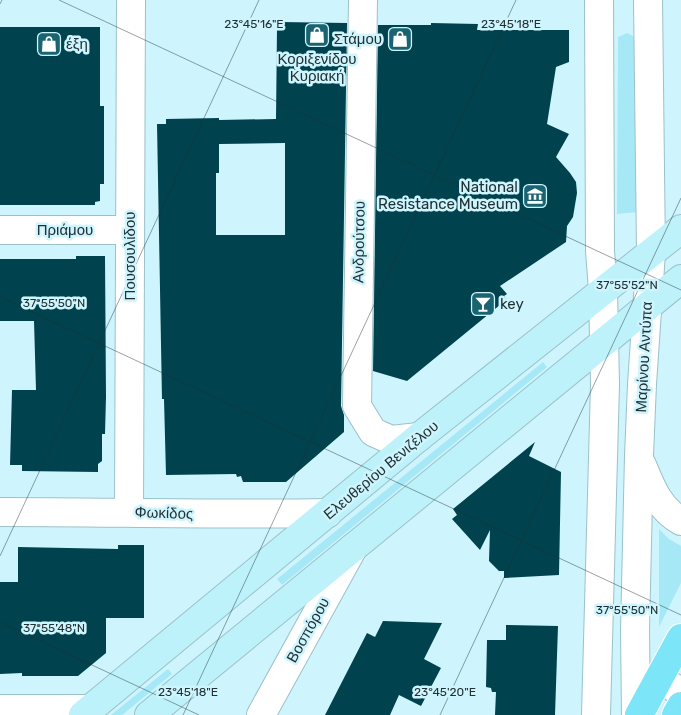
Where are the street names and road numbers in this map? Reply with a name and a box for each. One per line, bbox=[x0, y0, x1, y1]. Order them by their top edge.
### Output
street label: Ανδρούτσου bbox=[349, 201, 369, 283]
street label: Πουσουλίδου bbox=[121, 212, 139, 300]
street label: Πριάμου bbox=[37, 221, 93, 239]
street label: Μαρίνου Αντύπα bbox=[632, 301, 656, 413]
street label: Ελευθερίου Βενιζέλου bbox=[320, 417, 442, 523]
street label: Φωκίδος bbox=[134, 503, 194, 523]
street label: Βοσπόρου bbox=[283, 594, 333, 666]

